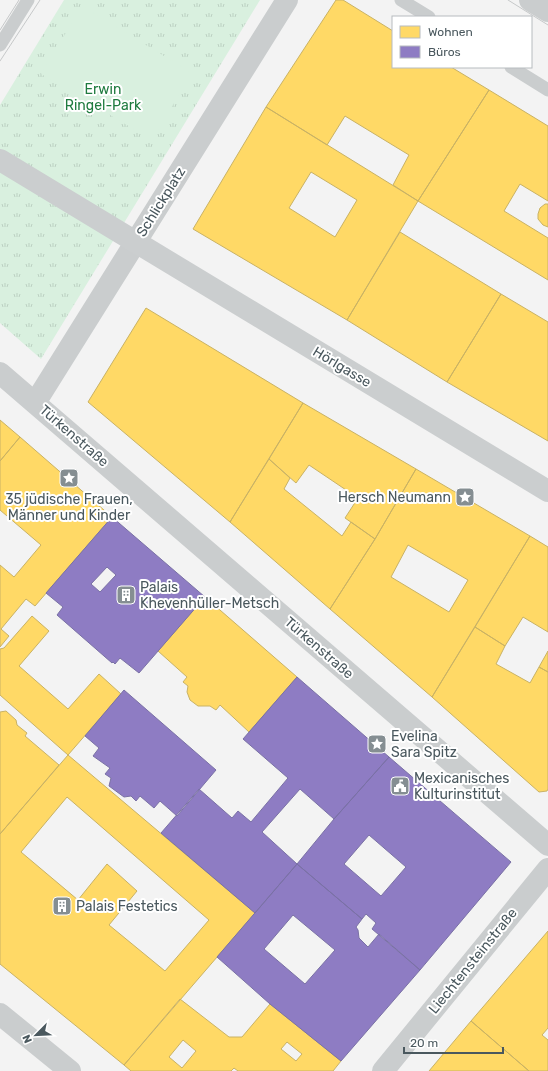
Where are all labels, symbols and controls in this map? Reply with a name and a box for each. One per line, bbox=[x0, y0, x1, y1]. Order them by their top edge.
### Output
legend bbox=[392, 16, 532, 68]
text: Wohnen bbox=[428, 25, 473, 39]
text: Büros bbox=[428, 45, 461, 59]
park label: Erwin Ringel-Park bbox=[65, 81, 142, 114]
street label: Schlickplatz bbox=[133, 164, 189, 240]
street label: Hörlgasse bbox=[310, 343, 374, 391]
street label: Türkenstraße bbox=[36, 402, 112, 471]
place icon: 35 jüdische Frauen, Männer und Kinder bbox=[58, 467, 80, 489]
place icon: Hersch Neumann bbox=[454, 486, 476, 508]
place label: Hersch Neumann bbox=[338, 489, 451, 506]
place label: 35 jüdische Frauen, Männer und Kinder bbox=[5, 491, 133, 524]
place label: Palais Khevenhüller-Metsch bbox=[140, 579, 279, 612]
building icon: Palais Khevenhüller-Metsch bbox=[115, 584, 137, 606]
street label: Türkenstraße bbox=[281, 614, 357, 683]
place label: Evelina Sara Spitz bbox=[391, 728, 457, 761]
place icon: Evelina Sara Spitz bbox=[366, 733, 388, 755]
place label: Mexicanisches Kulturinstitut bbox=[414, 770, 509, 803]
public building icon: Mexicanisches Kulturinstitut bbox=[389, 775, 411, 797]
building icon: Palais Festetics bbox=[51, 895, 73, 917]
place label: Palais Festetics bbox=[76, 898, 178, 915]
street label: Liechtensteinstraße bbox=[425, 905, 521, 1017]
north arrow bbox=[16, 1015, 56, 1055]
scale bar bbox=[404, 1029, 503, 1055]
text: N bbox=[20, 1033, 35, 1045]
text: 20 m bbox=[410, 1036, 438, 1050]

